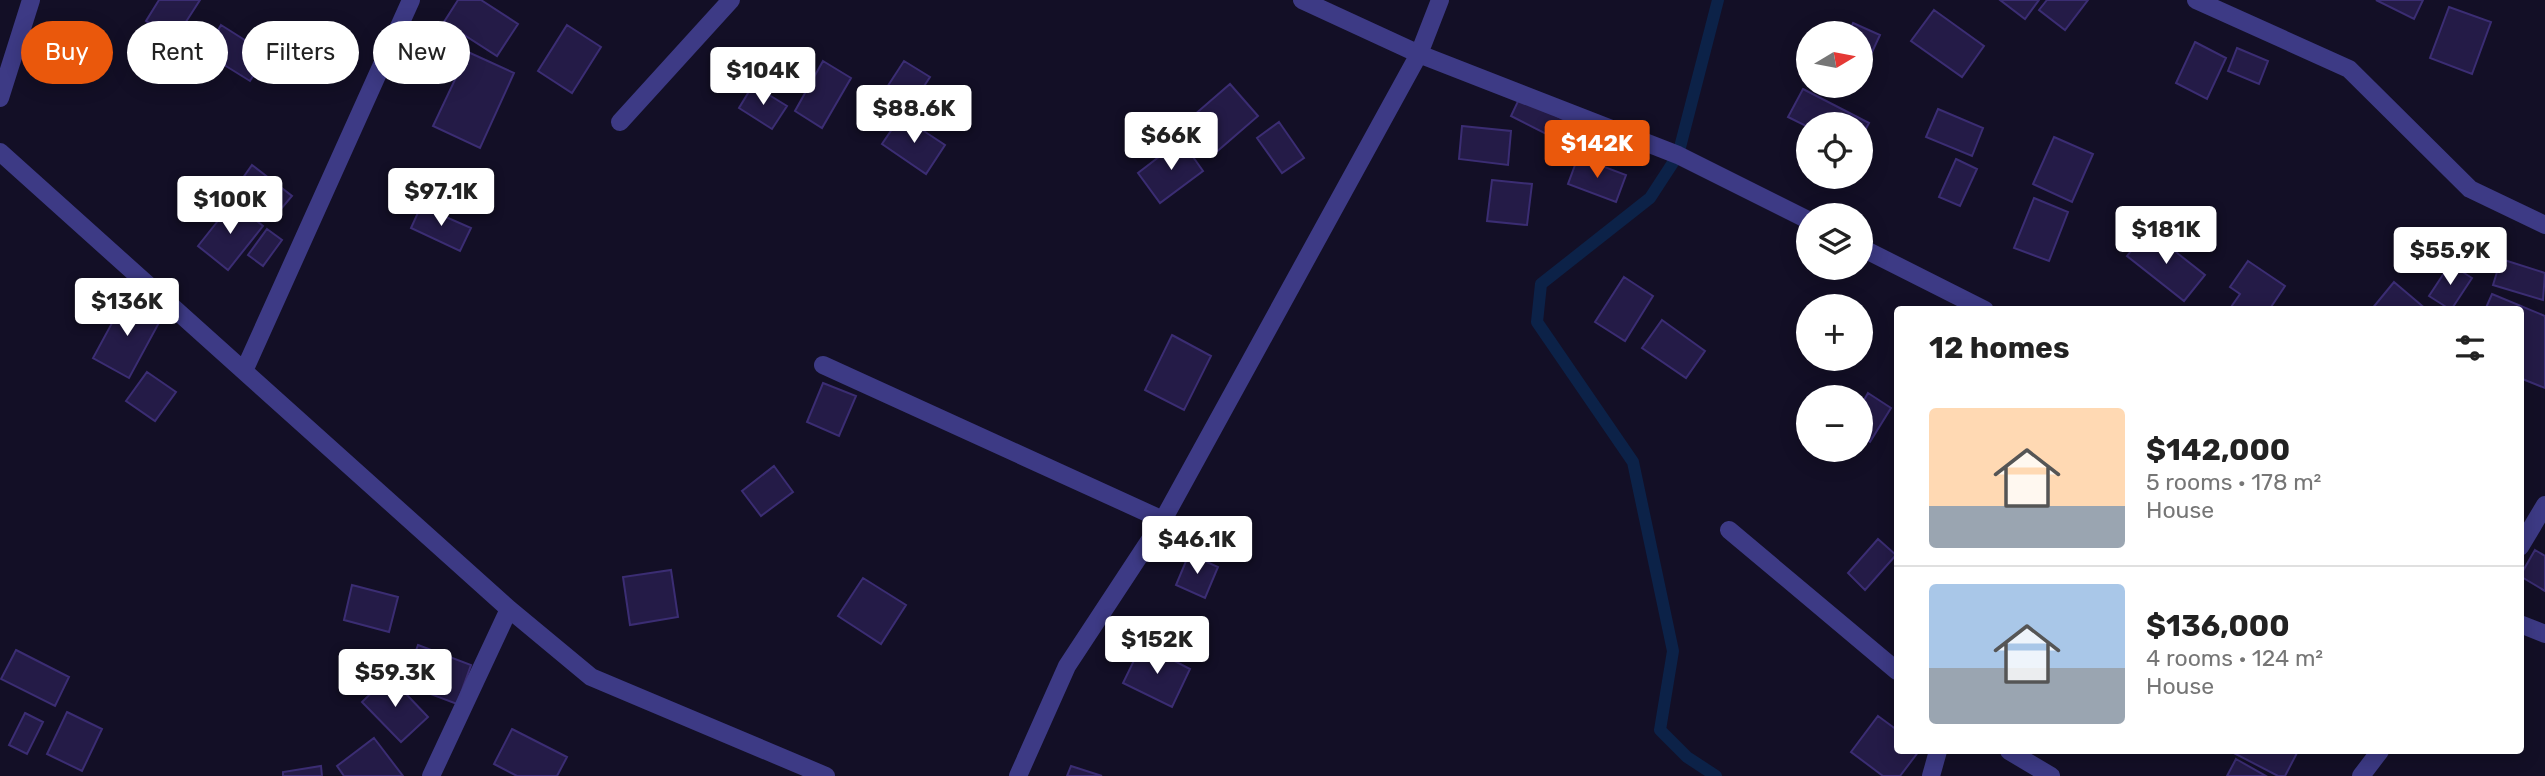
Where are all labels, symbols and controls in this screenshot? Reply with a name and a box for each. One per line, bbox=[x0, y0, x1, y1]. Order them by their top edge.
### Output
chip: Buy bbox=[21, 21, 113, 84]
chip: Rent bbox=[127, 21, 228, 84]
chip: Filters bbox=[242, 21, 359, 84]
chip: New bbox=[373, 21, 470, 84]
north arrow bbox=[1796, 21, 1872, 98]
map controls bbox=[1796, 21, 1873, 462]
pin: $104K bbox=[714, 48, 812, 107]
text: $104K bbox=[726, 56, 800, 84]
pin: $88.6K bbox=[857, 86, 971, 145]
text: $88.6K bbox=[872, 94, 956, 122]
button: locate bbox=[1796, 112, 1873, 189]
pin: $66K bbox=[1130, 113, 1212, 172]
pin: $142K bbox=[1548, 120, 1646, 180]
text: $66K bbox=[1141, 121, 1201, 149]
text: $142K bbox=[1561, 129, 1633, 157]
pin: $97.1K bbox=[384, 168, 498, 228]
pin: $100K bbox=[181, 176, 279, 236]
text: $97.1K bbox=[404, 177, 478, 205]
text: $100K bbox=[193, 185, 267, 213]
button: layers bbox=[1796, 203, 1873, 280]
pin: $181K bbox=[2117, 206, 2215, 266]
text: $181K bbox=[2131, 215, 2201, 243]
pin: $55.9K bbox=[2393, 228, 2507, 287]
text: $55.9K bbox=[2410, 236, 2490, 264]
pin: $136K bbox=[78, 278, 176, 338]
text: $136K bbox=[91, 287, 163, 315]
button: + bbox=[1796, 294, 1873, 371]
icon: filters bbox=[2451, 329, 2489, 367]
text: 12 homes bbox=[1929, 330, 2070, 366]
button: − bbox=[1796, 385, 1873, 462]
text: $142,000 bbox=[2146, 432, 2290, 468]
icon: home bbox=[1985, 436, 2069, 520]
text: 5 rooms · 178 m² bbox=[2146, 468, 2321, 496]
text: House bbox=[2146, 496, 2214, 524]
pin: $46.1K bbox=[1140, 516, 1254, 576]
text: $46.1K bbox=[1158, 525, 1236, 553]
text: $136,000 bbox=[2146, 608, 2290, 644]
icon: home bbox=[1985, 612, 2069, 696]
pin: $152K bbox=[1108, 616, 1206, 676]
text: $152K bbox=[1121, 625, 1193, 653]
text: 4 rooms · 124 m² bbox=[2146, 644, 2323, 672]
pin: $59.3K bbox=[338, 650, 452, 709]
text: $59.3K bbox=[355, 658, 435, 686]
text: House bbox=[2146, 672, 2214, 700]

